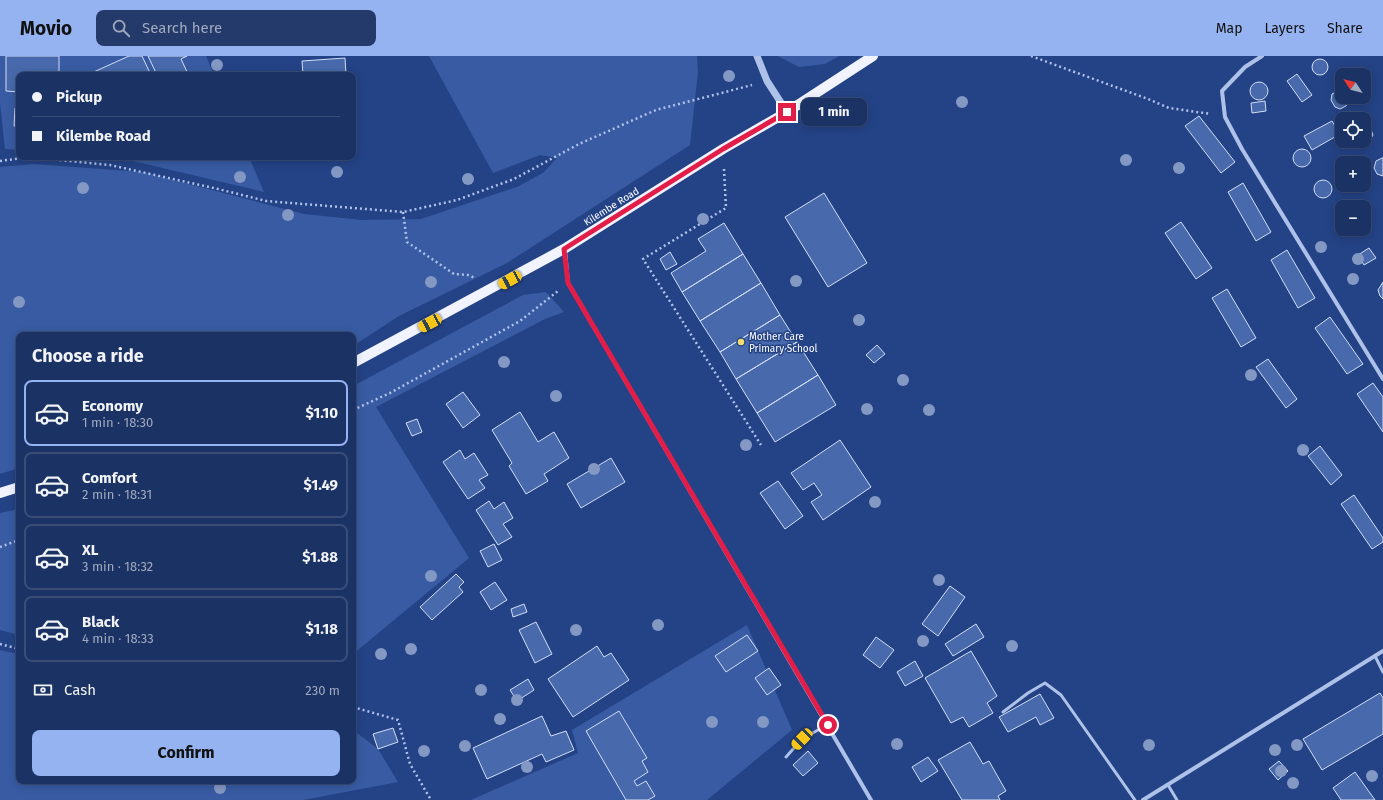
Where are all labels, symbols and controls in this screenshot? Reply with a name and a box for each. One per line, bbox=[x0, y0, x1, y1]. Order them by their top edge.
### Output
search box bbox=[96, 10, 376, 46]
text: Movio bbox=[20, 17, 72, 40]
icon: search bbox=[110, 17, 132, 39]
text: Search here bbox=[142, 19, 222, 37]
text: Map bbox=[1216, 20, 1242, 37]
text: Layers bbox=[1264, 20, 1305, 37]
text: Share bbox=[1327, 20, 1363, 37]
north arrow bbox=[1335, 68, 1371, 104]
map controls bbox=[1335, 68, 1371, 236]
text: Pickup bbox=[56, 88, 102, 106]
callout: 1 min bbox=[801, 98, 867, 126]
route end bbox=[778, 103, 796, 121]
text: 1 min bbox=[818, 104, 850, 119]
button: locate bbox=[1335, 112, 1371, 148]
text: Kilembe Road bbox=[56, 127, 151, 145]
button: + bbox=[1335, 156, 1371, 192]
street label: Kilembe Road bbox=[582, 185, 641, 229]
button: − bbox=[1335, 200, 1371, 236]
car bbox=[497, 269, 523, 291]
car bbox=[417, 312, 443, 334]
place label: Mother Care Primary School bbox=[749, 331, 818, 355]
marker: Mother Care Primary School bbox=[736, 337, 746, 347]
text: Choose a ride bbox=[32, 345, 144, 367]
icon: car bbox=[34, 395, 70, 431]
text: Economy bbox=[82, 397, 143, 415]
text: $1.10 bbox=[306, 404, 338, 422]
text: 1 min · 18:30 bbox=[82, 415, 153, 430]
icon: car bbox=[34, 467, 70, 503]
text: Comfort bbox=[82, 469, 138, 487]
text: $1.49 bbox=[303, 476, 338, 494]
text: 2 min · 18:31 bbox=[82, 487, 152, 502]
icon: car bbox=[34, 539, 70, 575]
text: XL bbox=[82, 541, 98, 559]
text: $1.88 bbox=[302, 548, 338, 566]
text: 3 min · 18:32 bbox=[82, 559, 153, 574]
icon: car bbox=[34, 611, 70, 647]
text: Black bbox=[82, 613, 119, 631]
text: $1.18 bbox=[306, 620, 338, 638]
text: 4 min · 18:33 bbox=[82, 631, 154, 646]
icon: cash bbox=[32, 679, 54, 701]
text: Cash bbox=[64, 681, 96, 699]
text: 230 m bbox=[305, 683, 340, 698]
route start bbox=[819, 716, 837, 734]
car bbox=[789, 726, 815, 752]
button: Confirm bbox=[32, 730, 340, 776]

